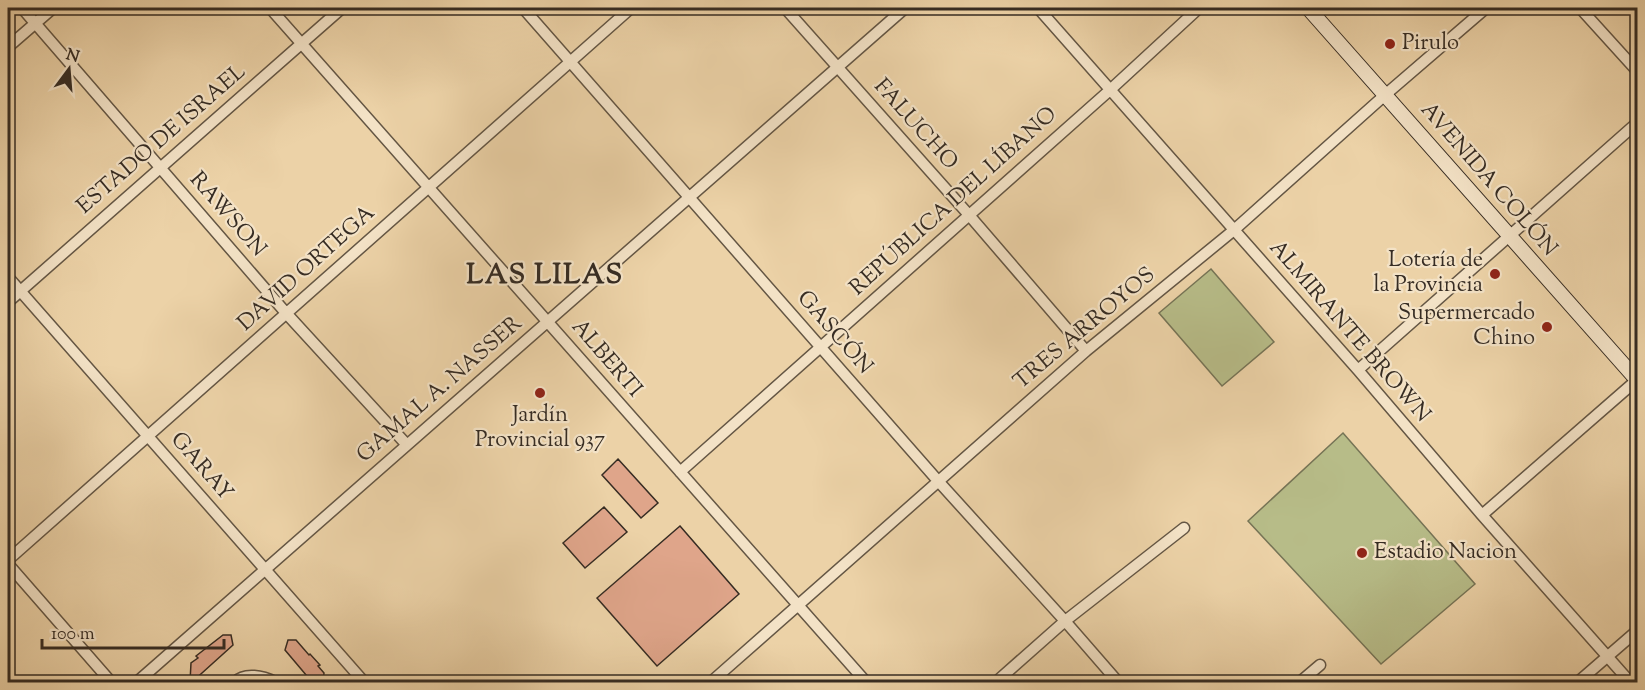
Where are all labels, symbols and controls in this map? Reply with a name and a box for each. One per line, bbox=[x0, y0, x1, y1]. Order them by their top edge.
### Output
place label: Pirulo bbox=[1402, 28, 1459, 60]
marker: Pirulo bbox=[1383, 37, 1397, 51]
north arrow bbox=[39, 39, 99, 99]
text: N bbox=[63, 44, 82, 70]
street label: ESTADO DE ISRAEL bbox=[71, 58, 253, 222]
street label: FALUCHO bbox=[865, 72, 965, 178]
street label: AVENIDA COLÓN bbox=[1412, 95, 1565, 264]
street label: REPÚBLICA DEL LÍBANO bbox=[842, 99, 1065, 304]
street label: RAWSON bbox=[181, 165, 273, 265]
street label: DAVID ORTEGA bbox=[231, 198, 383, 340]
street label: ALMIRANTE BROWN bbox=[1261, 234, 1437, 430]
place label: Lotería de la Provincia bbox=[1373, 245, 1483, 302]
district label: LAS LILAS bbox=[466, 256, 624, 296]
street label: TRES ARROYOS bbox=[1007, 260, 1163, 398]
marker: Lotería de la Provincia bbox=[1488, 267, 1502, 281]
street label: GASCÓN bbox=[788, 283, 880, 382]
place label: Supermercado Chino bbox=[1398, 298, 1535, 355]
street label: GAMAL A. NASSER bbox=[350, 309, 530, 471]
street label: ALBERTI bbox=[563, 313, 649, 405]
marker: Supermercado Chino bbox=[1540, 320, 1554, 334]
marker: Jardín Provincial 937 bbox=[533, 386, 547, 400]
place label: Jardín Provincial 937 bbox=[475, 400, 605, 457]
street label: GARAY bbox=[162, 426, 240, 509]
place label: Estadio Nacion bbox=[1374, 537, 1517, 569]
marker: Estadio Nacion bbox=[1355, 546, 1369, 560]
scale bar bbox=[42, 612, 224, 650]
text: 100 m bbox=[51, 622, 95, 648]

